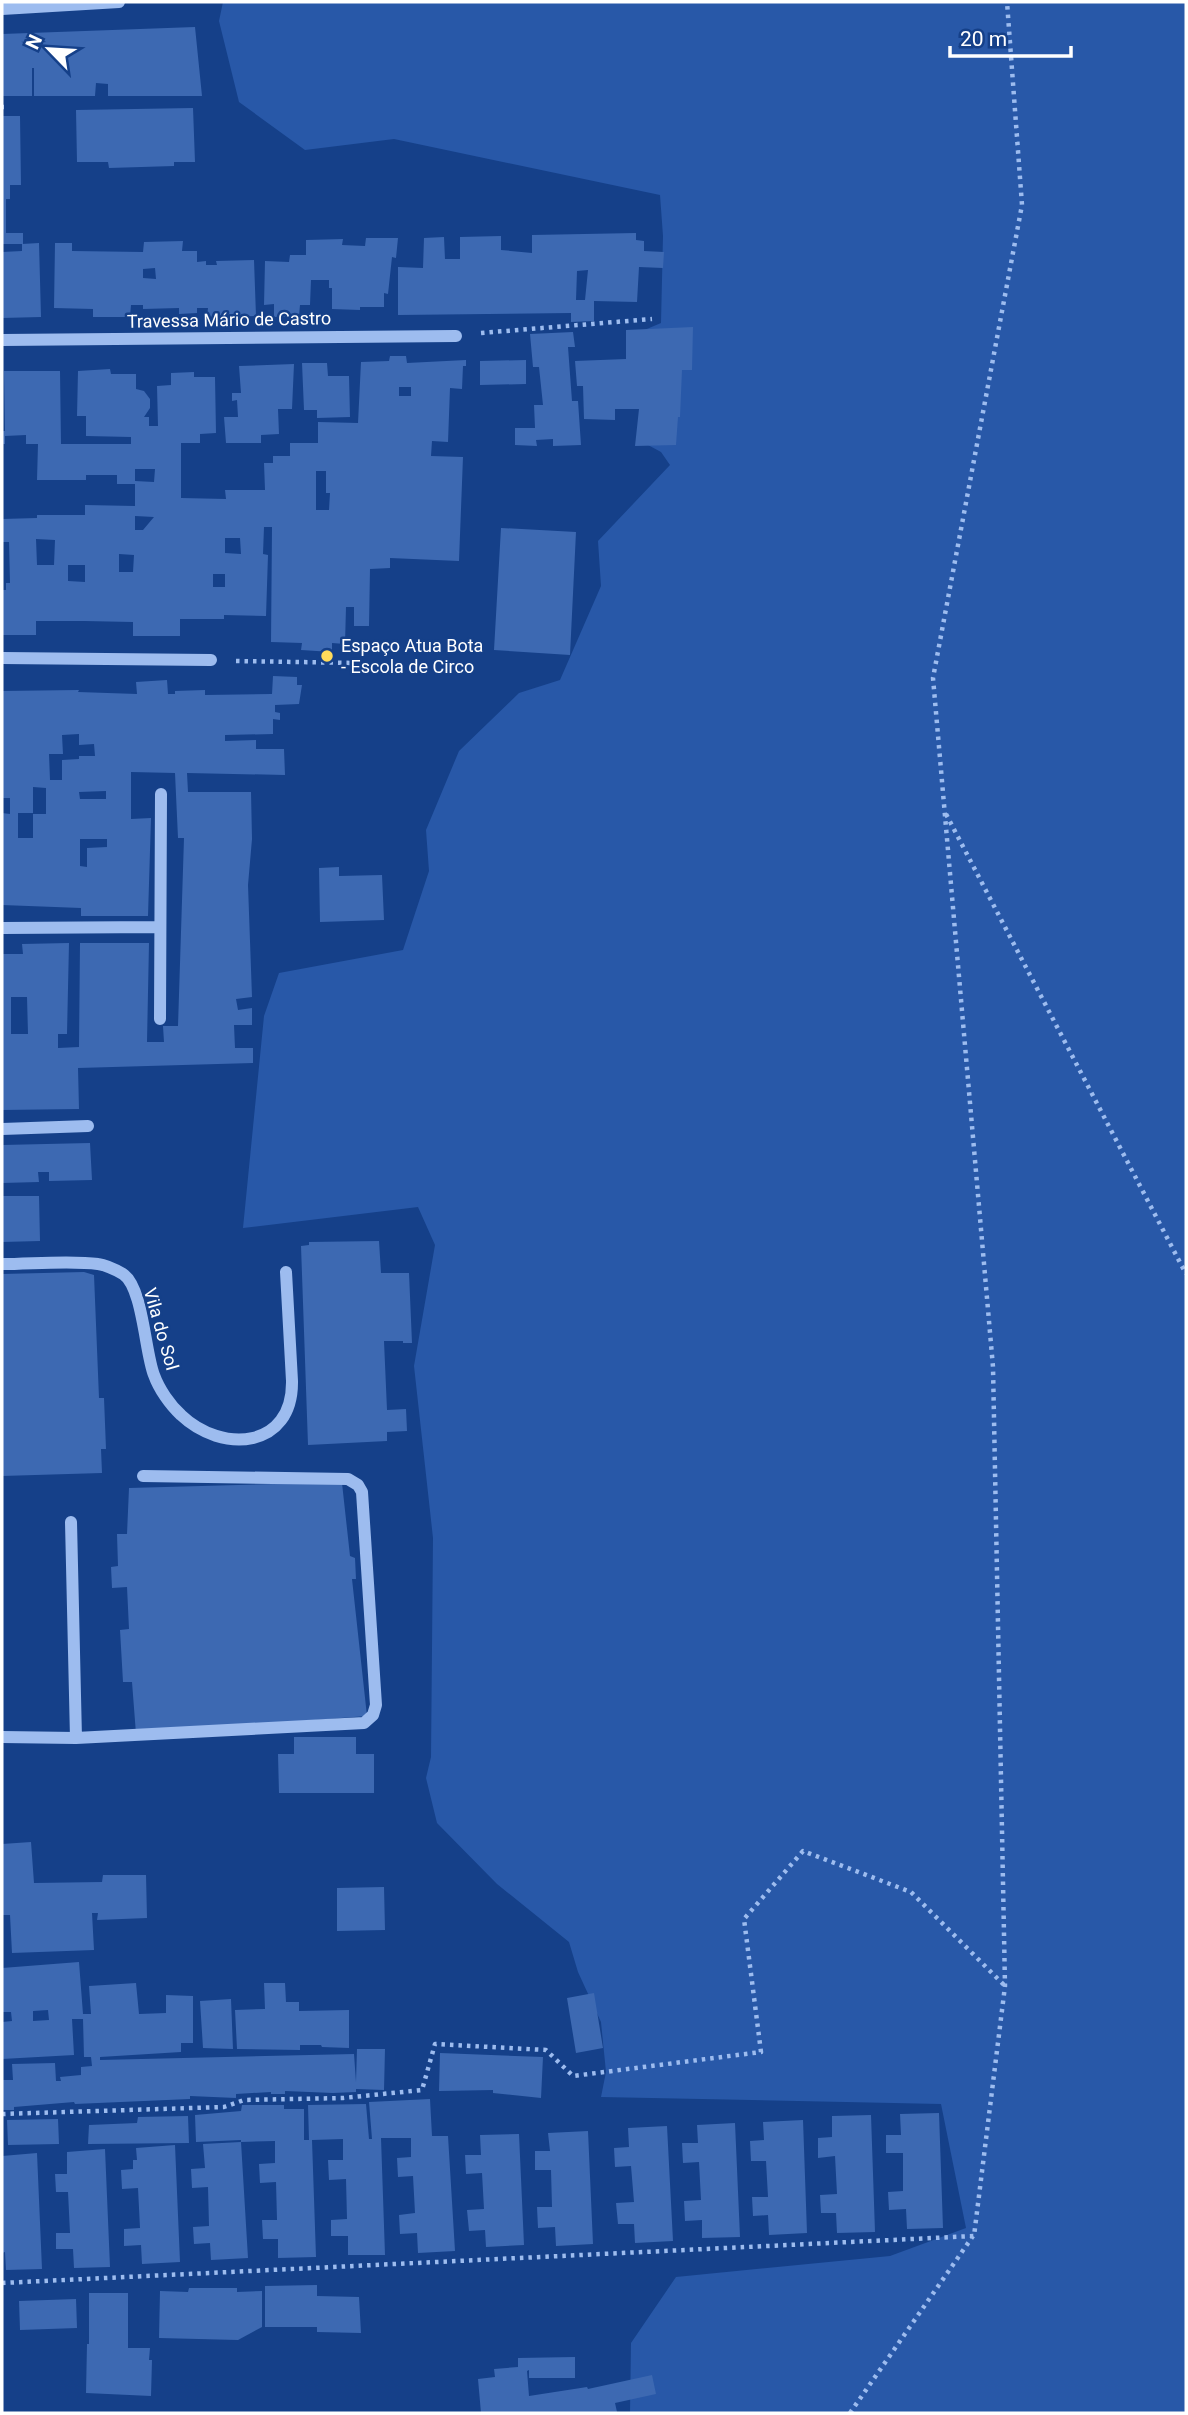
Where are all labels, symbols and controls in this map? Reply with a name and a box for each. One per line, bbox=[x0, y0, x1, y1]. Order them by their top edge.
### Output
north arrow bbox=[14, 14, 84, 84]
scale bar bbox=[950, 14, 1071, 58]
text: 20 m bbox=[960, 27, 1007, 51]
text: N bbox=[21, 31, 47, 53]
street label: Travessa Mário de Castro bbox=[127, 307, 331, 332]
place label: Espaço Atua Bota - Escola de Circo bbox=[341, 635, 483, 677]
marker: Espaço Atua Bota - Escola de Circo bbox=[319, 648, 335, 664]
street label: Vila do Sol bbox=[140, 1285, 183, 1372]

